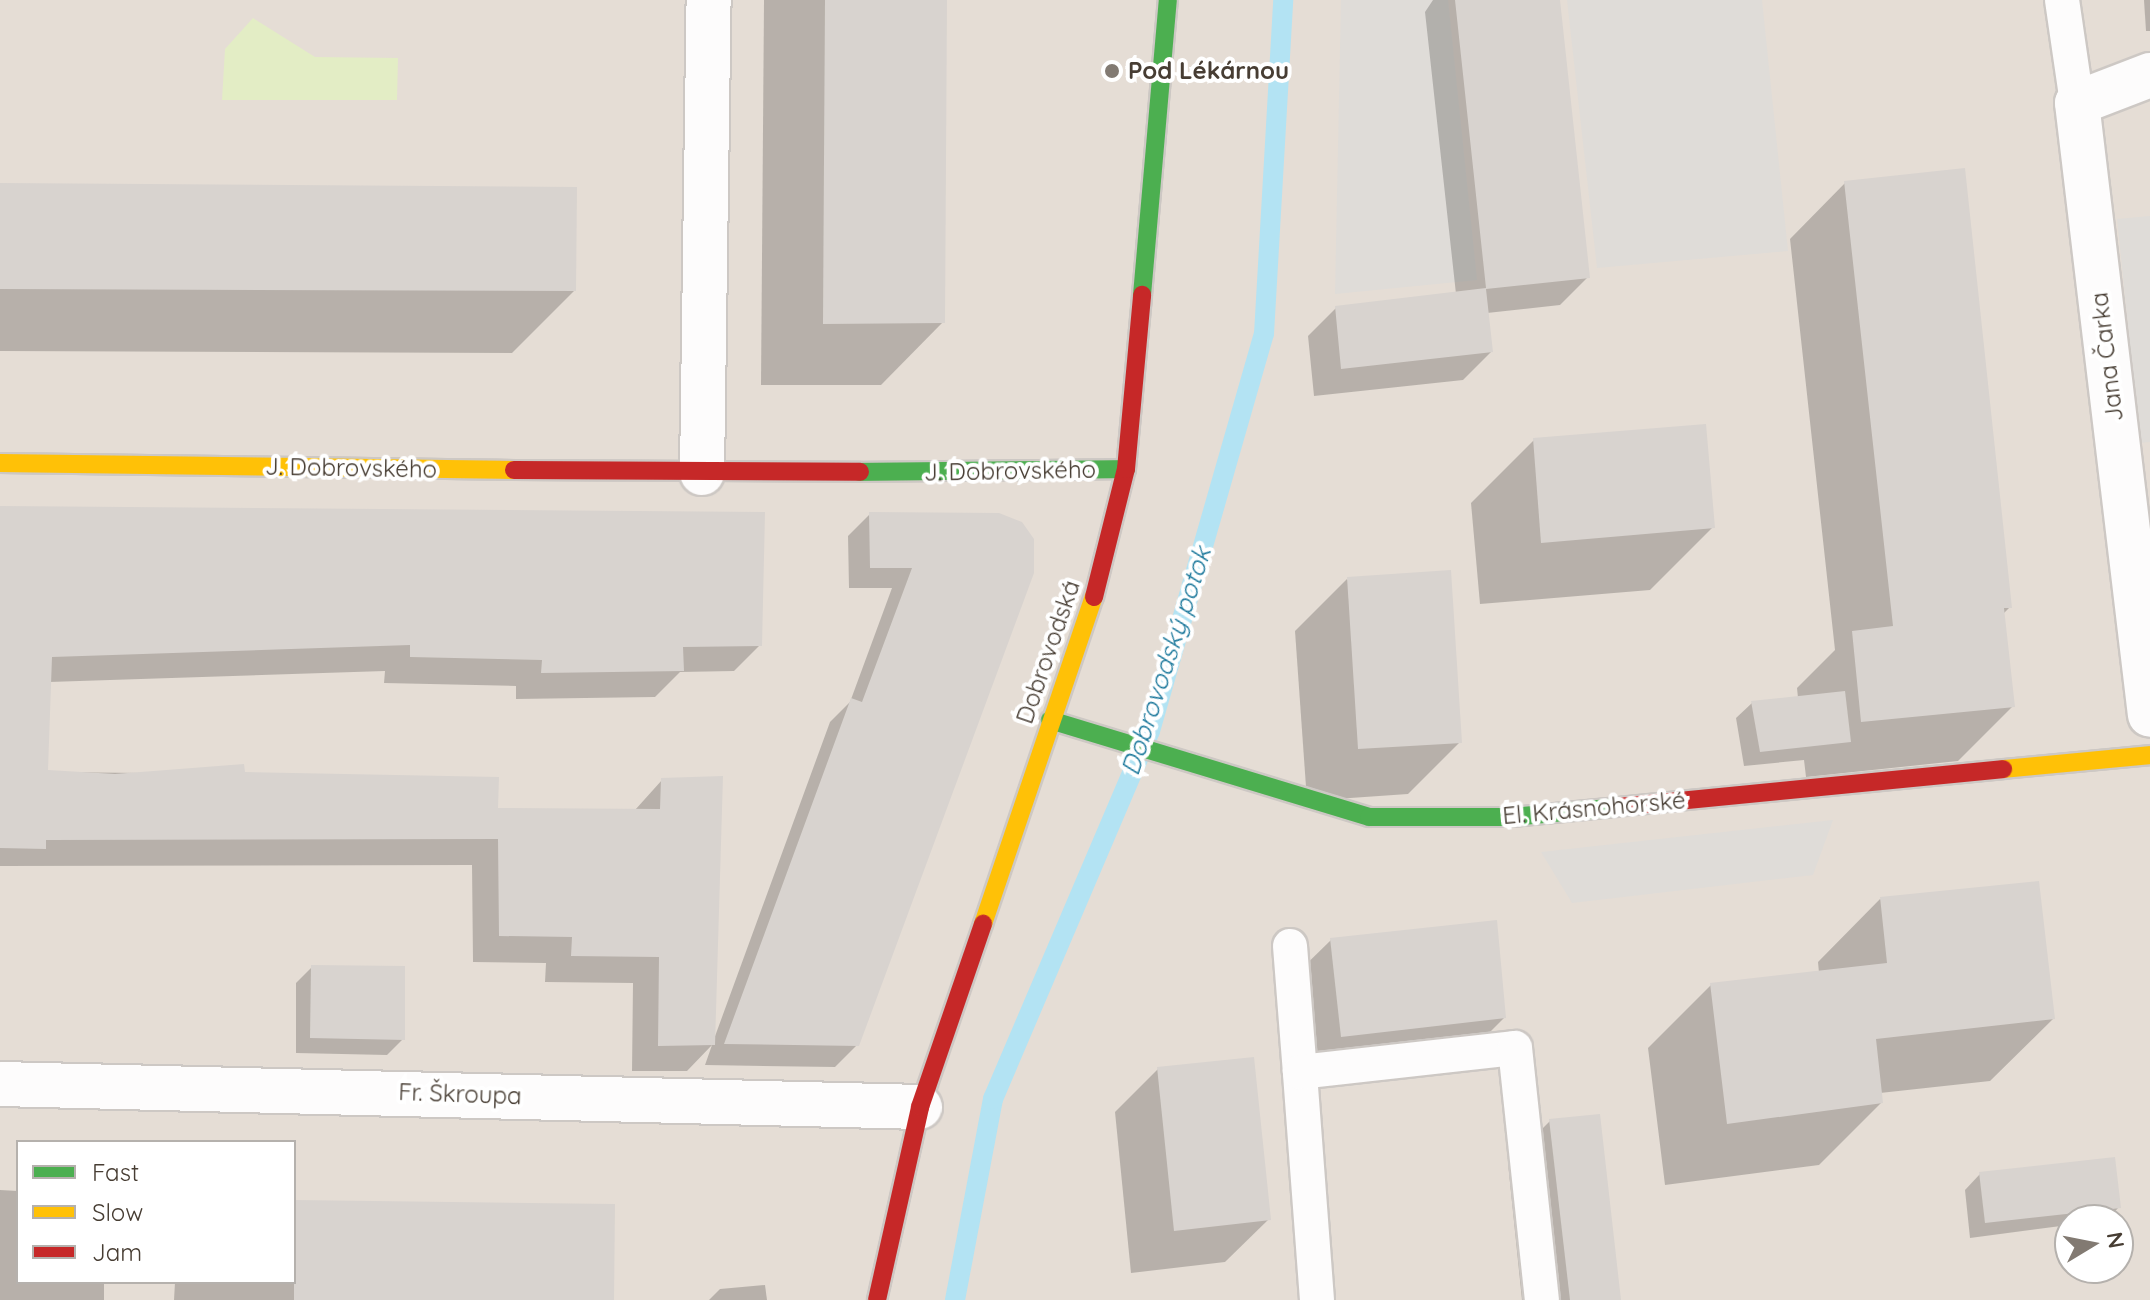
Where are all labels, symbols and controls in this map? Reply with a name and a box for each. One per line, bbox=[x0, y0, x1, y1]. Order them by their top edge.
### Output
place label: Pod Lékárnou bbox=[1128, 57, 1289, 85]
marker: Pod Lékárnou bbox=[1103, 62, 1121, 80]
street label: Jana Čarka bbox=[2085, 291, 2129, 423]
street label: J. Dobrovského bbox=[265, 452, 437, 484]
street label: J. Dobrovského bbox=[924, 455, 1096, 487]
water label: Dobrovodský potok bbox=[1114, 543, 1218, 779]
street label: Dobrovodská bbox=[1010, 577, 1086, 727]
street label: El. Krásnohorské bbox=[1501, 786, 1687, 830]
street label: Fr. Škroupa bbox=[398, 1077, 522, 1111]
legend bbox=[16, 1140, 296, 1284]
text: Fast bbox=[92, 1157, 139, 1187]
text: Slow bbox=[92, 1197, 143, 1227]
north arrow bbox=[2054, 1204, 2134, 1284]
text: N bbox=[2100, 1230, 2131, 1251]
text: Jam bbox=[92, 1237, 142, 1267]

